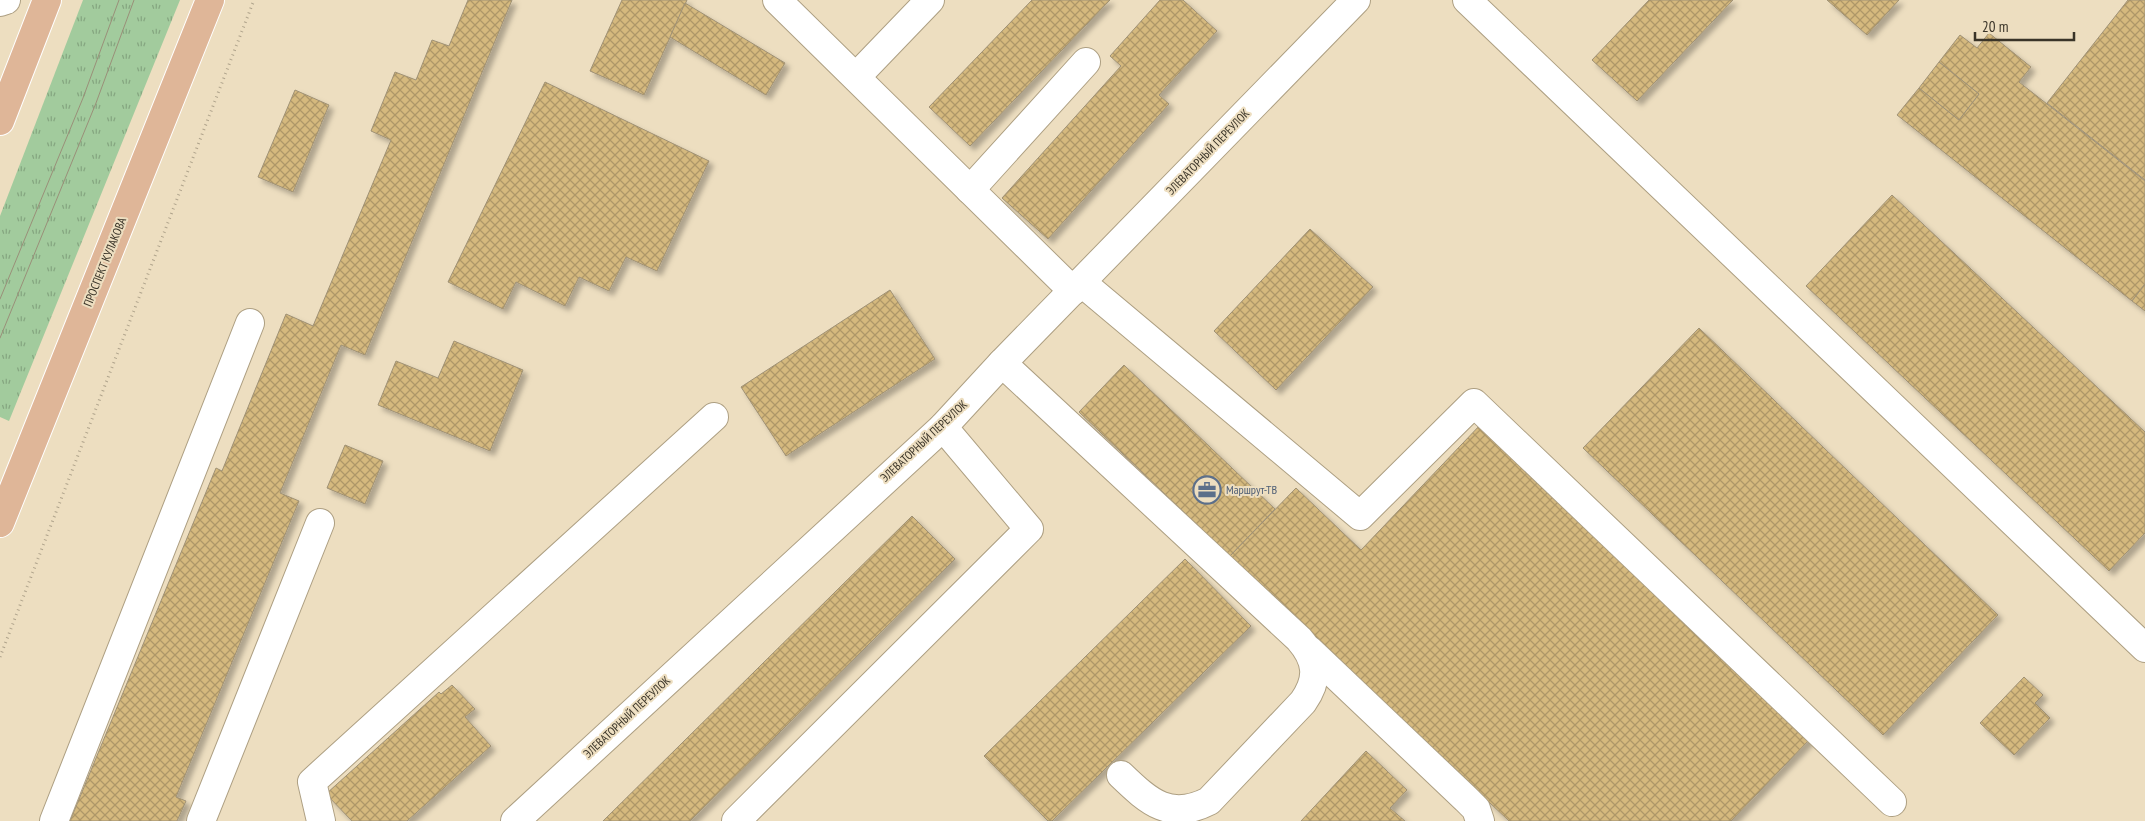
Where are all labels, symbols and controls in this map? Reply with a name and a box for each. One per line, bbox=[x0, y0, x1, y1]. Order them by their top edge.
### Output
scale bar bbox=[1975, 10, 2074, 42]
text: 20 m bbox=[1982, 17, 2008, 36]
street label: ЭЛЕВАТОРНЫЙ ПЕРЕУЛОК bbox=[1163, 106, 1252, 198]
street label: ПРОСПЕКТ КУЛАКОВА bbox=[80, 215, 129, 309]
street label: ЭЛЕВАТОРНЫЙ ПЕРЕУЛОК bbox=[877, 397, 970, 485]
office icon: Маршрут-ТВ bbox=[1192, 475, 1222, 505]
place label: Маршрут-ТВ bbox=[1226, 482, 1277, 497]
street label: ЭЛЕВАТОРНЫЙ ПЕРЕУЛОК bbox=[580, 673, 673, 761]

